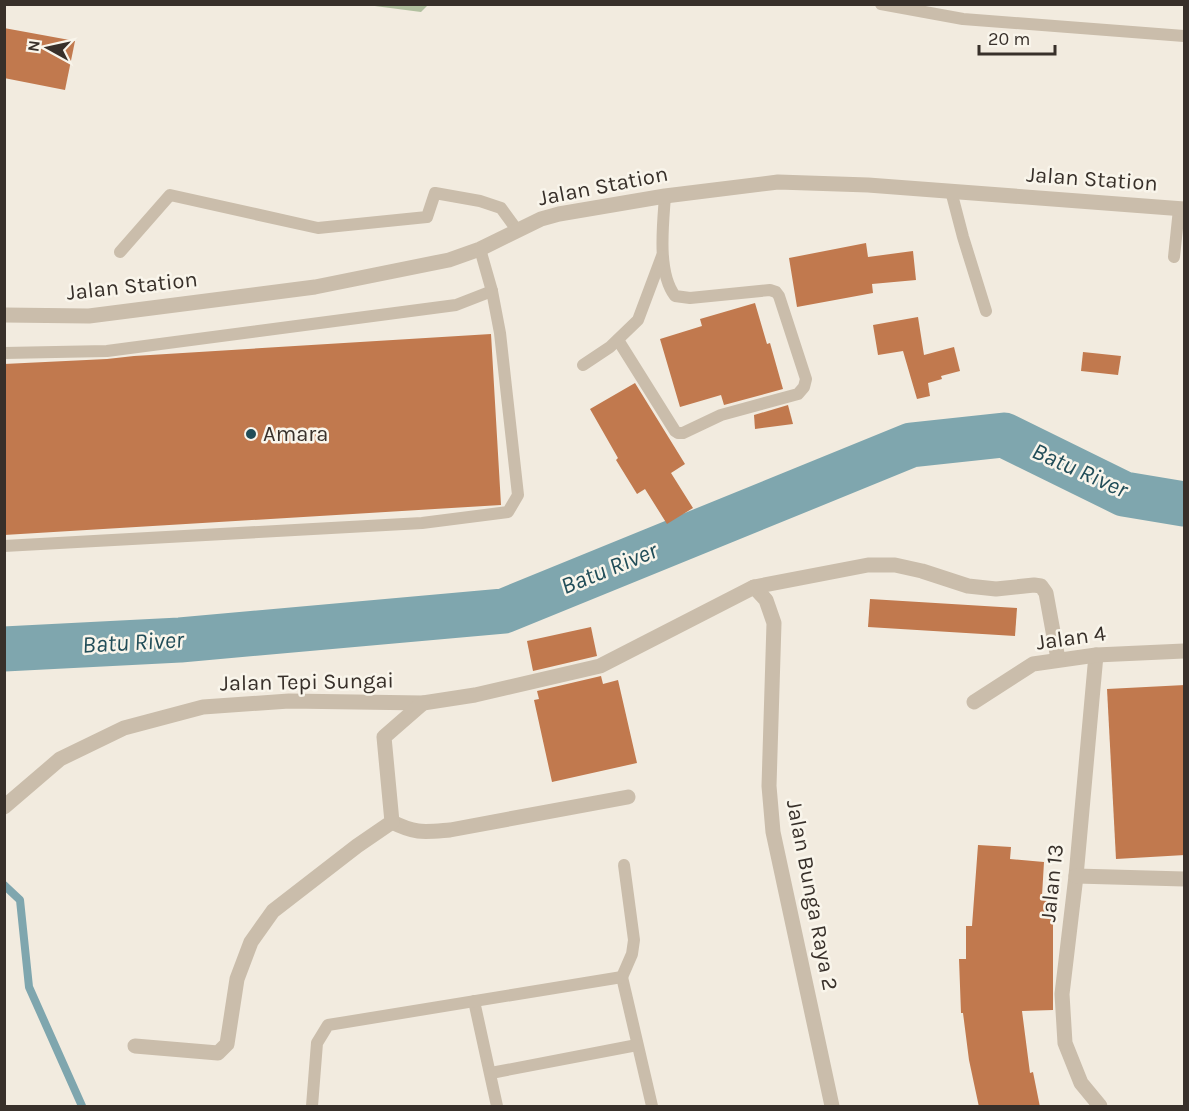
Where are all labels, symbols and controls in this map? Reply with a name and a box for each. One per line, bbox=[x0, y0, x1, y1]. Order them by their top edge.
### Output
north arrow bbox=[18, 18, 78, 78]
scale bar bbox=[979, 18, 1056, 56]
text: 20 m bbox=[988, 28, 1030, 50]
text: N bbox=[23, 39, 44, 53]
street label: Jalan Station bbox=[536, 161, 670, 211]
street label: Jalan Station bbox=[1025, 161, 1159, 197]
street label: Jalan Station bbox=[65, 266, 199, 306]
place label: Amara bbox=[263, 421, 328, 447]
marker: Amara bbox=[244, 427, 258, 441]
water label: Batu River bbox=[1028, 437, 1133, 504]
water label: Batu River bbox=[557, 536, 662, 600]
street label: Jalan 4 bbox=[1035, 620, 1107, 656]
water label: Batu River bbox=[81, 625, 185, 659]
street label: Jalan Tepi Sungai bbox=[220, 667, 394, 697]
street label: Jalan Bunga Raya 2 bbox=[781, 797, 843, 993]
street label: Jalan 13 bbox=[1035, 843, 1069, 923]

